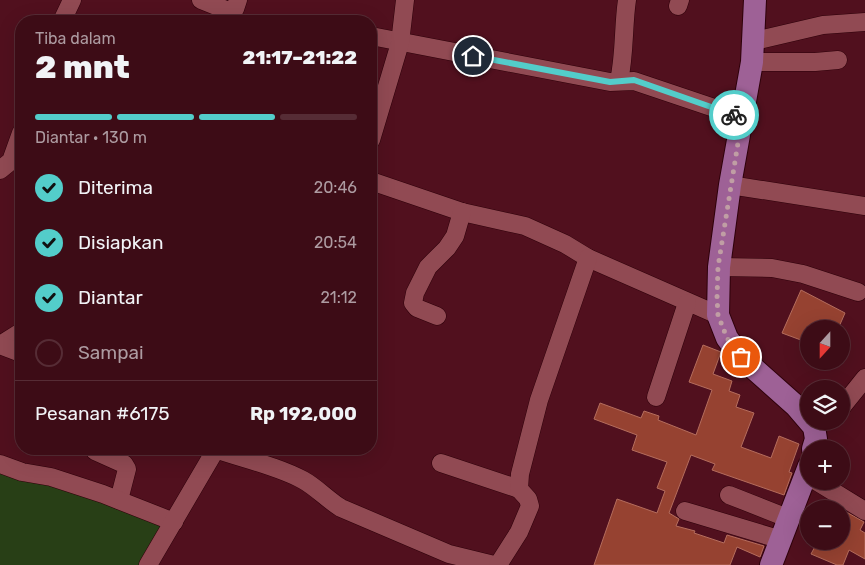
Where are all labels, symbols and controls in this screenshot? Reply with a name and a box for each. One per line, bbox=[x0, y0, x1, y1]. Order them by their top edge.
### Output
text: Tiba dalam bbox=[35, 29, 116, 48]
pin bbox=[452, 35, 494, 77]
icon: home bbox=[459, 42, 487, 70]
text: 21:17–21:22 bbox=[243, 46, 357, 69]
text: 2 mnt bbox=[35, 48, 130, 86]
courier bbox=[709, 90, 759, 140]
icon: bike bbox=[720, 101, 748, 129]
text: Diantar · 130 m bbox=[35, 128, 147, 147]
icon: check bbox=[35, 174, 63, 202]
text: Diterima bbox=[78, 176, 153, 199]
text: 20:46 bbox=[314, 178, 357, 197]
icon: check bbox=[35, 229, 63, 257]
text: Disiapkan bbox=[78, 231, 163, 254]
text: 20:54 bbox=[314, 233, 357, 252]
icon: check bbox=[35, 284, 63, 312]
text: Diantar bbox=[78, 286, 143, 309]
text: 21:12 bbox=[320, 288, 357, 307]
north arrow bbox=[800, 320, 850, 370]
map controls bbox=[800, 320, 850, 550]
pin bbox=[720, 336, 762, 378]
text: Sampai bbox=[78, 341, 144, 364]
icon: bag bbox=[727, 343, 755, 371]
button: layers bbox=[800, 380, 850, 430]
text: Pesanan #6175 bbox=[35, 402, 169, 425]
text: Rp 192,000 bbox=[250, 402, 357, 425]
button: + bbox=[800, 440, 850, 490]
button: − bbox=[800, 500, 850, 550]

